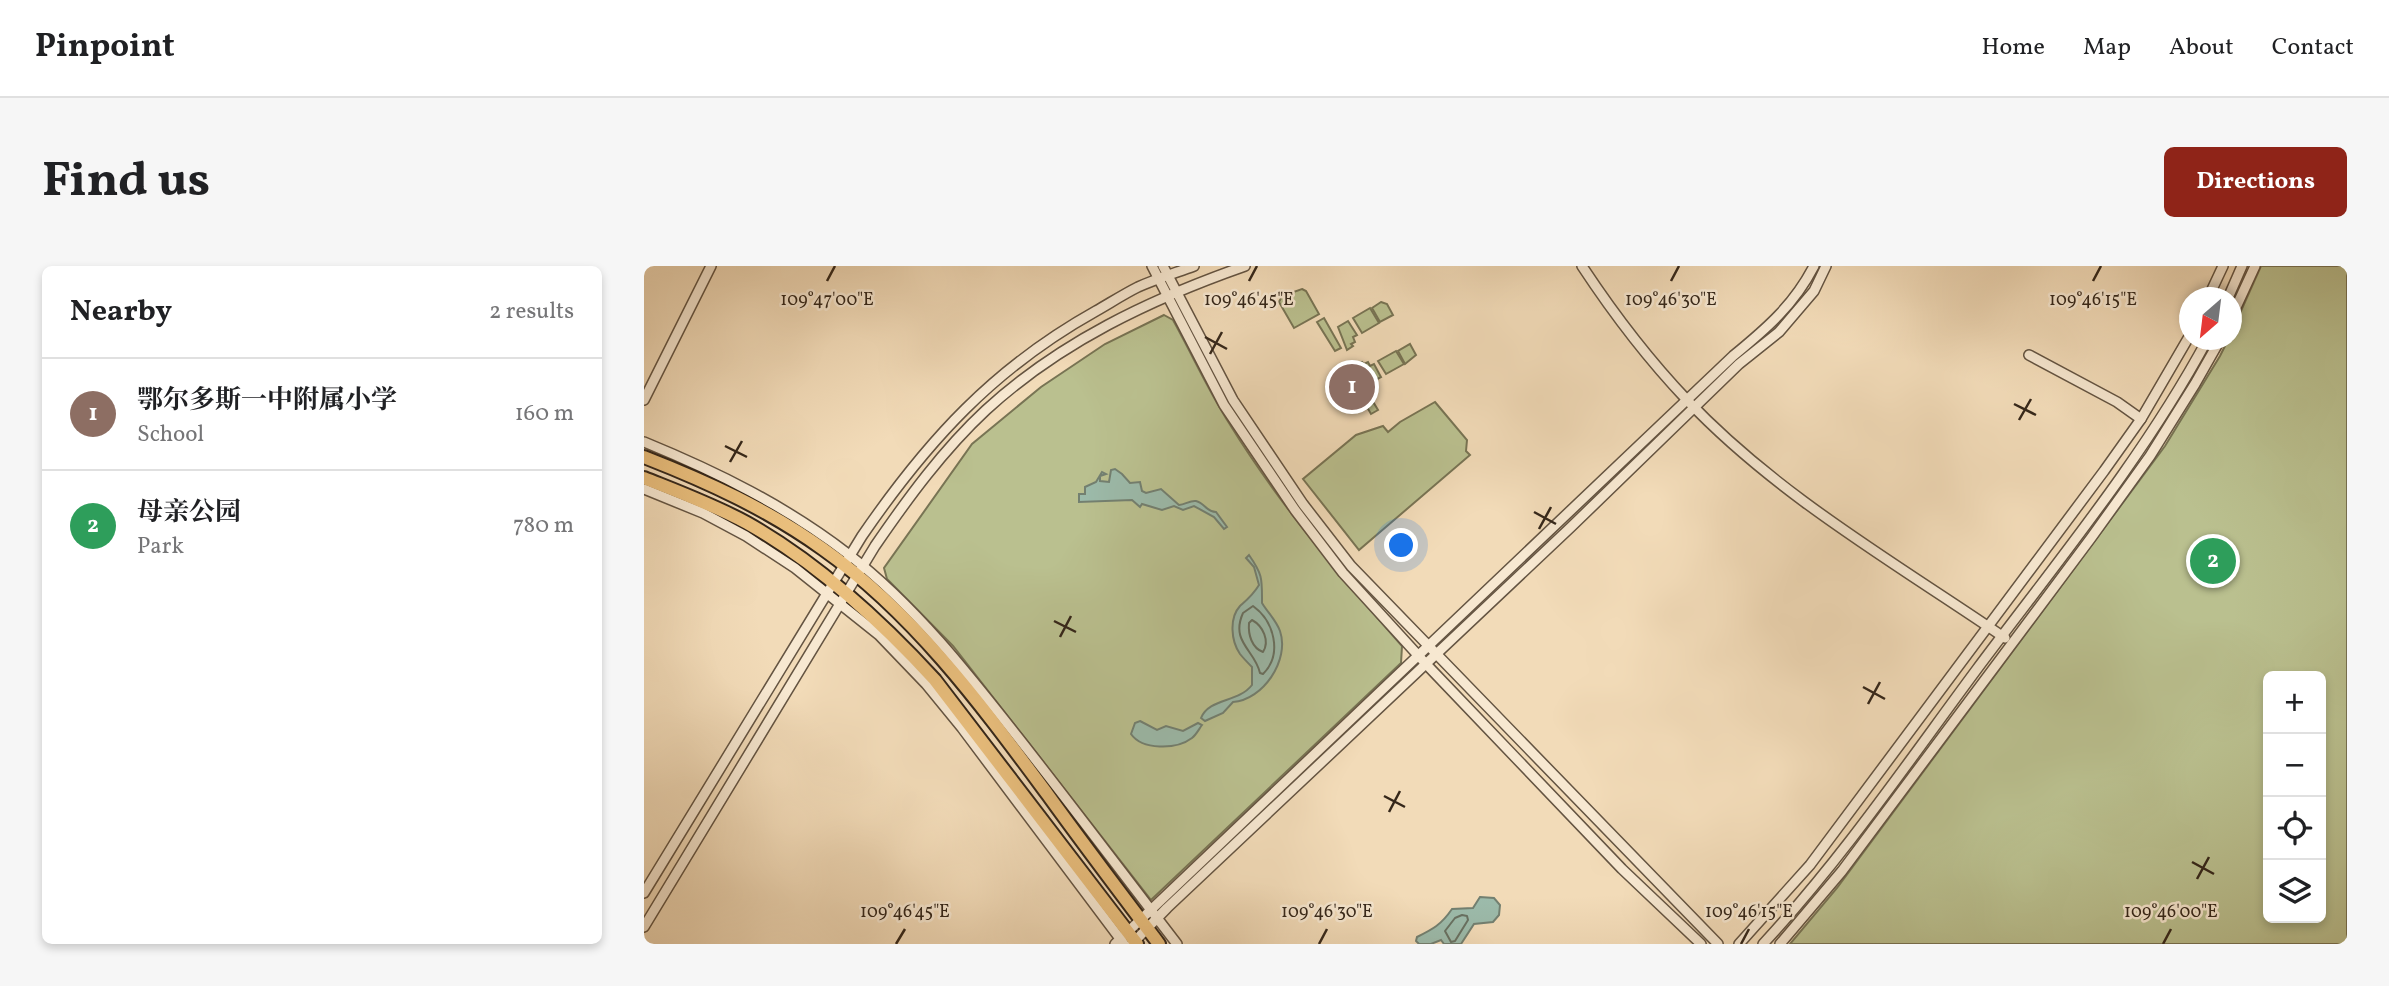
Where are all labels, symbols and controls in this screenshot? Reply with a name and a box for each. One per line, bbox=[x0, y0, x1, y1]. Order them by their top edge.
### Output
text: Pinpoint bbox=[35, 25, 175, 71]
text: Home bbox=[1981, 31, 2045, 65]
text: Map bbox=[2083, 31, 2131, 65]
text: About bbox=[2169, 31, 2234, 65]
text: Contact bbox=[2272, 31, 2354, 65]
button: Directions bbox=[2164, 147, 2347, 217]
text: Find us bbox=[42, 148, 210, 217]
north arrow bbox=[2179, 287, 2242, 350]
text: 109°47'00"E bbox=[780, 288, 874, 313]
text: 109°46'45"E bbox=[1204, 288, 1294, 313]
text: 109°46'30"E bbox=[1625, 288, 1717, 313]
text: 109°46'15"E bbox=[2049, 288, 2137, 313]
text: Nearby bbox=[70, 291, 172, 333]
text: 2 results bbox=[489, 296, 574, 328]
pin: 1 bbox=[1329, 361, 1375, 413]
text: 鄂尔多斯一中附属小学 bbox=[137, 383, 397, 419]
text: 1 bbox=[88, 398, 98, 430]
text: 160 m bbox=[515, 398, 574, 430]
text: School bbox=[137, 419, 204, 451]
text: 母亲公园 bbox=[137, 495, 241, 531]
text: 2 bbox=[87, 510, 99, 542]
text: 780 m bbox=[513, 510, 574, 542]
your location bbox=[1384, 528, 1418, 562]
text: Park bbox=[137, 531, 184, 563]
pin: 2 bbox=[2190, 535, 2236, 587]
map controls bbox=[2263, 671, 2326, 923]
button: + bbox=[2263, 671, 2326, 734]
button: − bbox=[2263, 734, 2326, 797]
button: locate bbox=[2263, 797, 2326, 860]
button: layers bbox=[2263, 860, 2326, 923]
text: 109°46'45"E bbox=[860, 900, 950, 925]
text: 109°46'30"E bbox=[1281, 900, 1373, 925]
text: 109°46'15"E bbox=[1705, 900, 1793, 925]
text: 109°46'00"E bbox=[2124, 900, 2218, 925]

